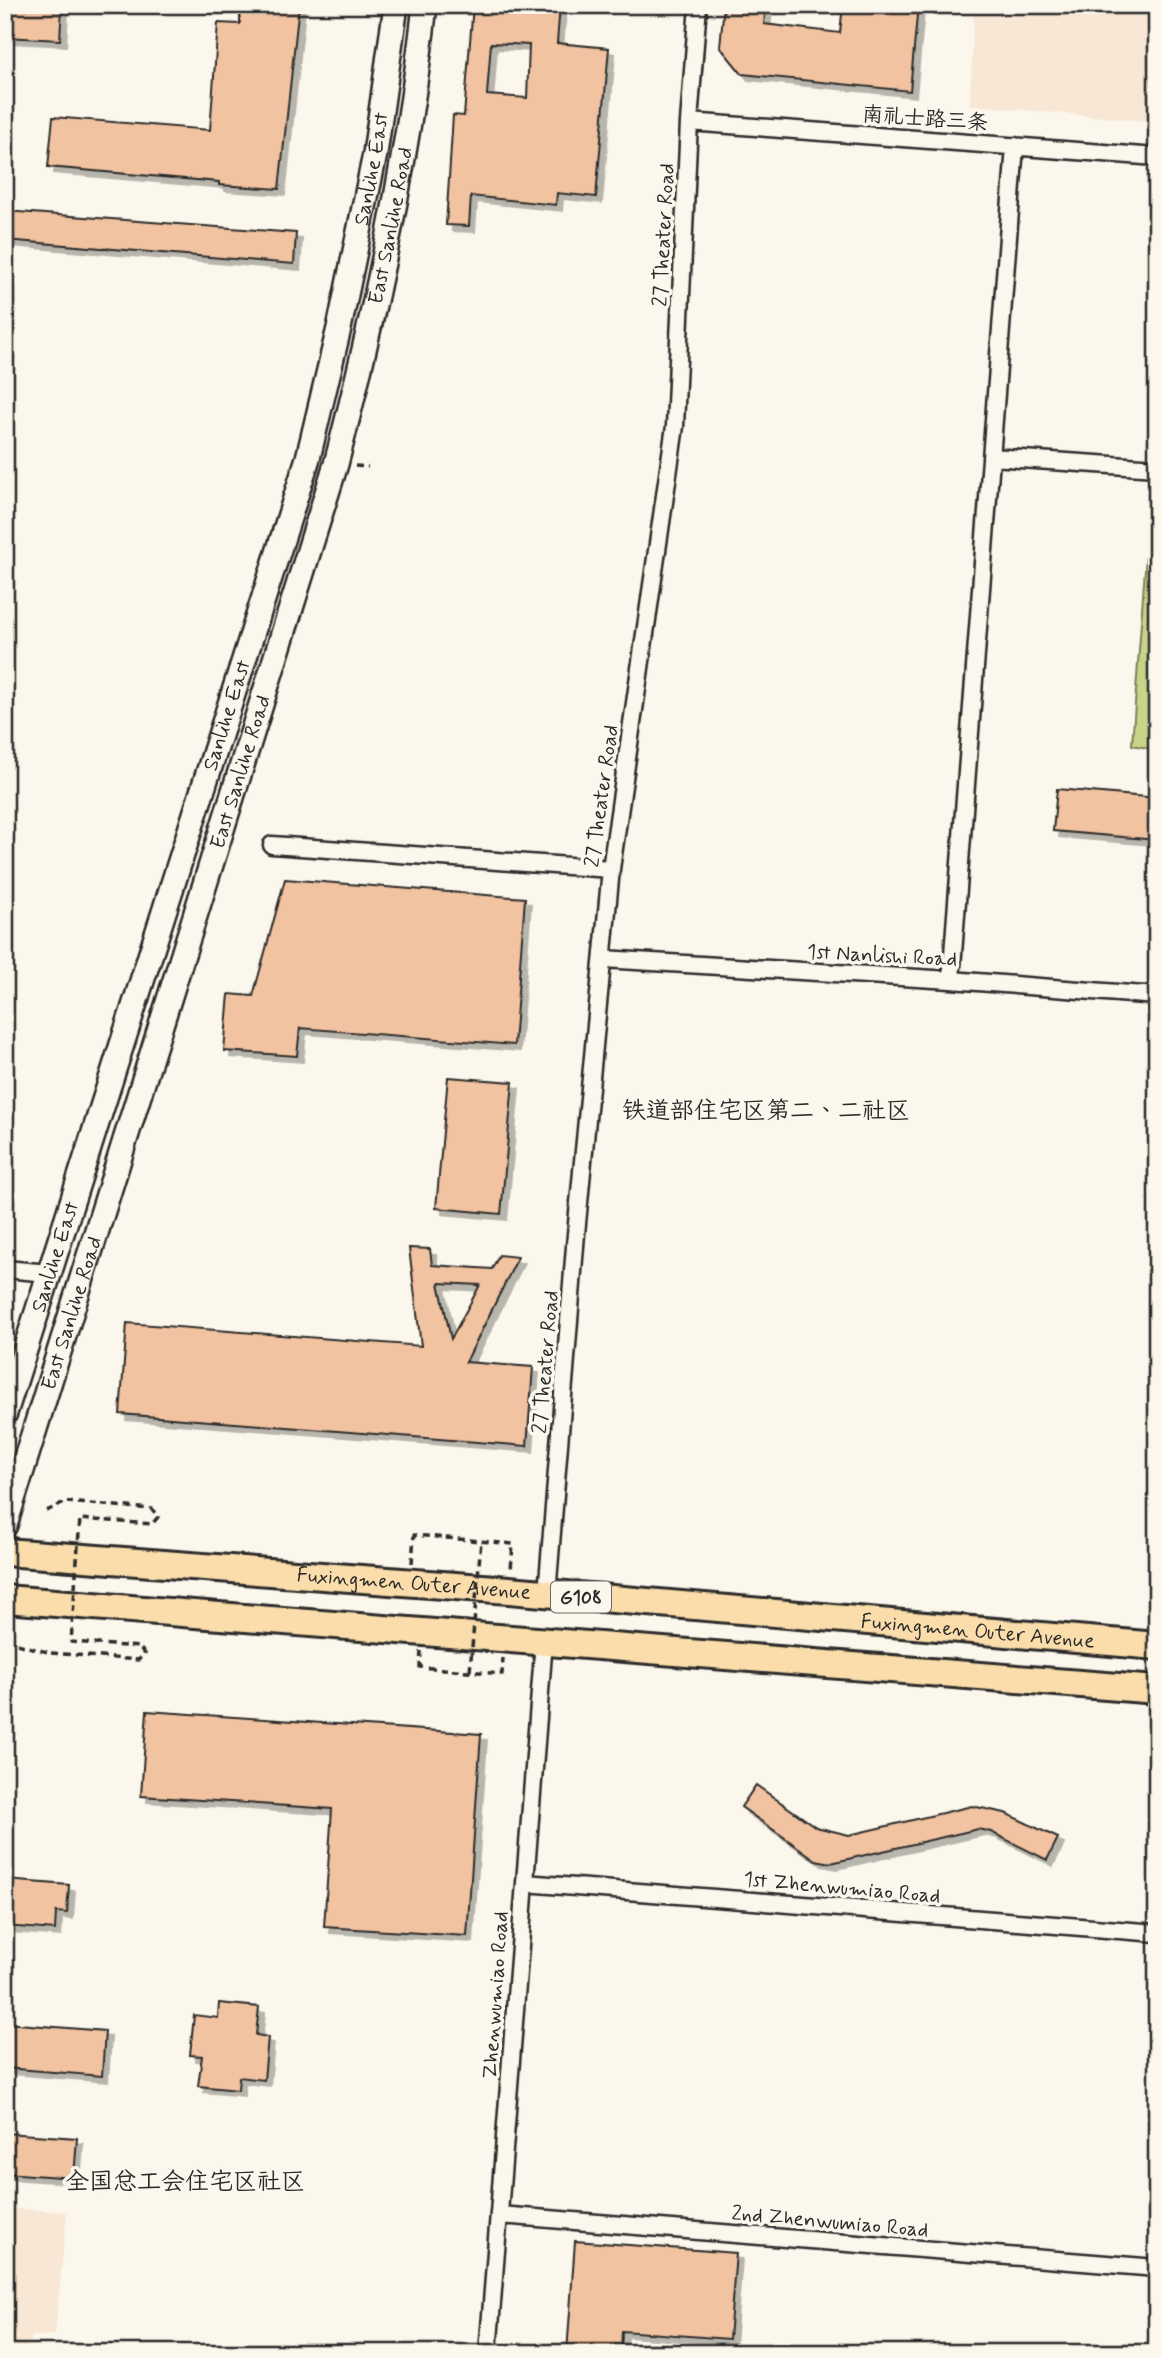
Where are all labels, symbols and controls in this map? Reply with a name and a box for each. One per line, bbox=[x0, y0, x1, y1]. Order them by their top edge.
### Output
street label: 南礼士路三条 bbox=[861, 101, 989, 137]
street label: Sanlihe East bbox=[348, 110, 396, 228]
street label: East Sanlihe Road bbox=[362, 145, 420, 307]
street label: 27 Theater Road bbox=[646, 163, 682, 308]
street label: Sanlihe East bbox=[197, 656, 258, 774]
street label: East Sanlihe Road bbox=[204, 692, 278, 852]
street label: 27 Theater Road bbox=[578, 723, 626, 869]
street label: 1st Nanlishi Road bbox=[806, 938, 958, 974]
district label: 铁道部住宅区第二、二社区 bbox=[622, 1096, 910, 1127]
street label: Sanlihe East bbox=[25, 1198, 86, 1316]
street label: East Sanlihe Road bbox=[35, 1233, 109, 1394]
street label: 27 Theater Road bbox=[526, 1289, 566, 1435]
street label: Fuxingmen Outer Avenue bbox=[296, 1561, 532, 1607]
road number: G108 bbox=[551, 1582, 611, 1612]
street label: Fuxingmen Outer Avenue bbox=[860, 1607, 1096, 1656]
street label: 1st Zhenwumiao Road bbox=[742, 1865, 942, 1911]
street label: Zhenwumiao Road bbox=[476, 1910, 516, 2080]
district label: 全国总工会住宅区社区 bbox=[65, 2167, 305, 2198]
street label: 2nd Zhenwumiao Road bbox=[730, 2199, 929, 2245]

